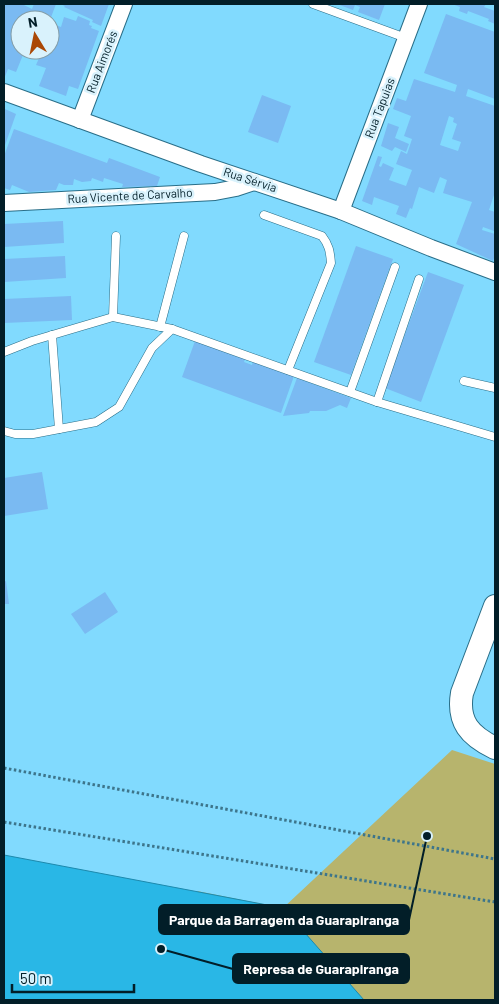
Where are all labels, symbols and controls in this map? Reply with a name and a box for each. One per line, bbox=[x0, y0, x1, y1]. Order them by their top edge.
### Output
north arrow bbox=[10, 10, 60, 60]
text: N bbox=[27, 13, 39, 31]
street label: Rua Aimorés bbox=[83, 28, 119, 95]
street label: Rua Tapuias bbox=[361, 75, 397, 140]
street label: Rua Sérvia bbox=[222, 164, 279, 194]
street label: Rua Vicente de Carvalho bbox=[67, 185, 193, 205]
callout: Parque da Barragem da Guarapiranga bbox=[159, 905, 409, 934]
text: Parque da Barragem da Guarapiranga bbox=[169, 911, 399, 928]
callout: Represa de Guarapiranga bbox=[233, 954, 409, 983]
text: Represa de Guarapiranga bbox=[243, 960, 399, 977]
scale bar bbox=[12, 962, 135, 994]
text: 50 m bbox=[20, 969, 52, 987]

